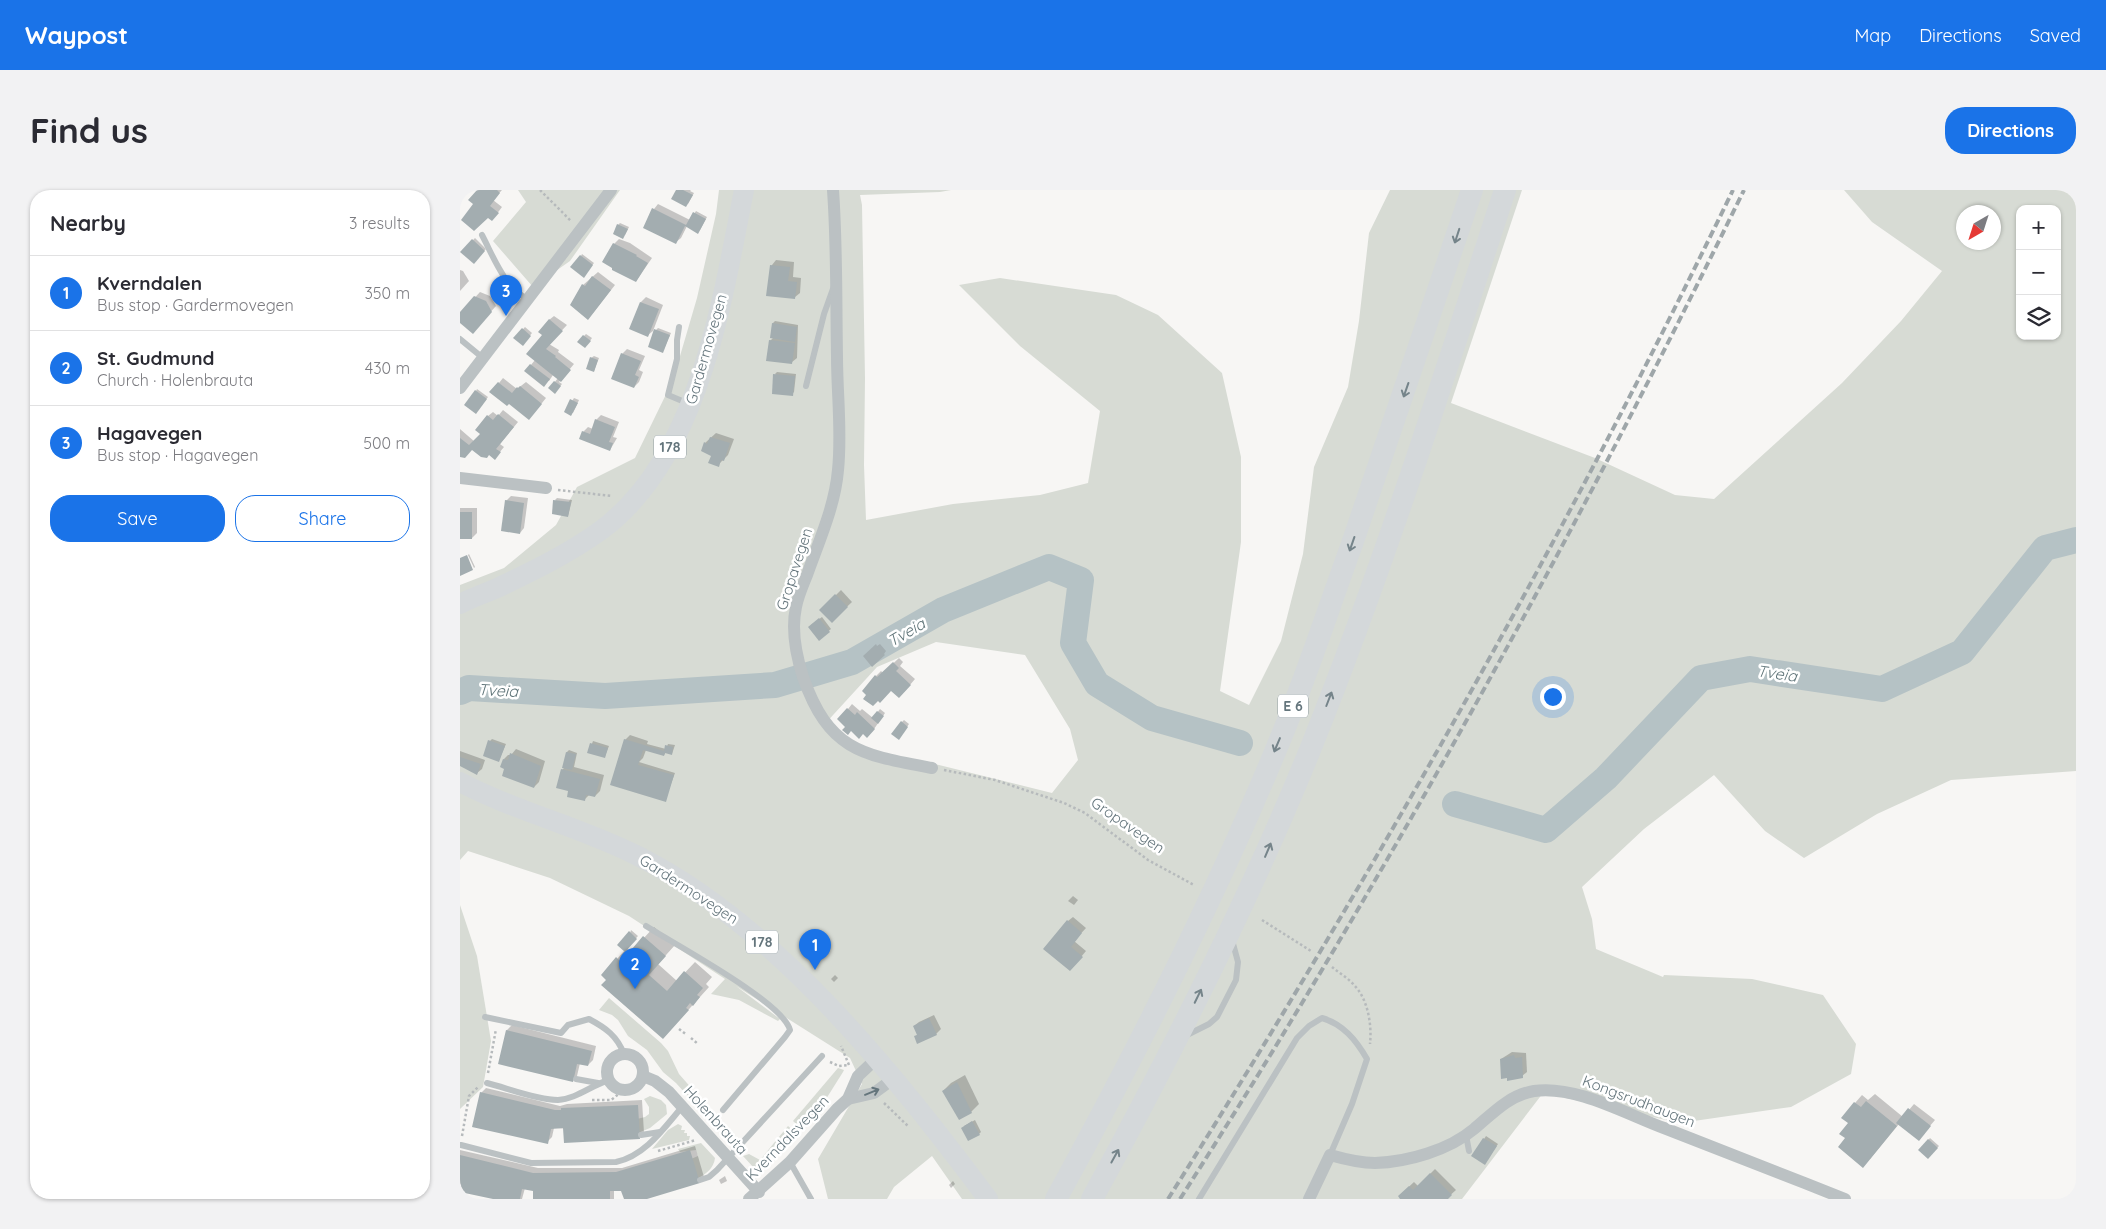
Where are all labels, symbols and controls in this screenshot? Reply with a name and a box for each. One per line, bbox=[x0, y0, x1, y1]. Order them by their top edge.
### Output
text: Waypost bbox=[25, 20, 128, 50]
text: Map bbox=[1854, 24, 1891, 47]
text: Directions bbox=[1919, 24, 2002, 47]
text: Saved bbox=[2030, 24, 2081, 47]
button: Directions bbox=[1945, 107, 2076, 154]
text: Find us bbox=[30, 108, 148, 152]
north arrow bbox=[1956, 205, 2001, 250]
map controls bbox=[2016, 205, 2061, 340]
button: + bbox=[2016, 205, 2061, 250]
text: Nearby bbox=[50, 210, 126, 236]
text: 3 results bbox=[349, 213, 410, 233]
one-way arrow bbox=[1452, 228, 1461, 244]
button: − bbox=[2016, 250, 2061, 295]
text: Kverndalen bbox=[97, 271, 202, 295]
pin: 3 bbox=[490, 275, 522, 316]
text: 1 bbox=[63, 283, 69, 303]
text: 350 m bbox=[364, 283, 410, 303]
street label: Gardermovegen bbox=[681, 292, 731, 406]
text: Bus stop · Gardermovegen bbox=[97, 295, 294, 315]
button: layers bbox=[2016, 295, 2061, 340]
text: St. Gudmund bbox=[97, 346, 214, 370]
text: 2 bbox=[61, 358, 71, 378]
text: 430 m bbox=[365, 358, 410, 378]
text: Church · Holenbrauta bbox=[97, 370, 253, 390]
one-way arrow bbox=[1401, 382, 1410, 398]
text: Hagavegen bbox=[97, 421, 202, 445]
text: 3 bbox=[62, 433, 70, 453]
text: 500 m bbox=[363, 433, 410, 453]
road number: 178 bbox=[654, 436, 686, 458]
text: Bus stop · Hagavegen bbox=[97, 445, 258, 465]
button: Save bbox=[50, 495, 225, 542]
button: Share bbox=[235, 495, 410, 542]
street label: Gropavegen bbox=[772, 525, 816, 613]
one-way arrow bbox=[1347, 535, 1356, 551]
water label: Tveia bbox=[884, 613, 929, 651]
water label: Tveia bbox=[1756, 660, 1800, 686]
water label: Tveia bbox=[477, 679, 520, 701]
your location bbox=[1540, 684, 1566, 710]
one-way arrow bbox=[1325, 692, 1334, 707]
road number: E 6 bbox=[1278, 694, 1308, 718]
one-way arrow bbox=[1272, 738, 1281, 753]
street label: Gropavegen bbox=[1088, 793, 1168, 857]
one-way arrow bbox=[1263, 843, 1273, 858]
street label: Gardermovegen bbox=[636, 850, 742, 928]
pin: 1 bbox=[799, 929, 831, 970]
road number: 178 bbox=[746, 930, 778, 954]
pin: 2 bbox=[619, 948, 651, 989]
one-way arrow bbox=[1194, 989, 1203, 1004]
street label: Kongsrudhaugen bbox=[1580, 1071, 1698, 1131]
street label: Holenbrauta bbox=[680, 1081, 752, 1159]
one-way arrow bbox=[864, 1087, 879, 1096]
street label: Kverndalsvegen bbox=[741, 1091, 833, 1185]
one-way arrow bbox=[1111, 1150, 1121, 1164]

